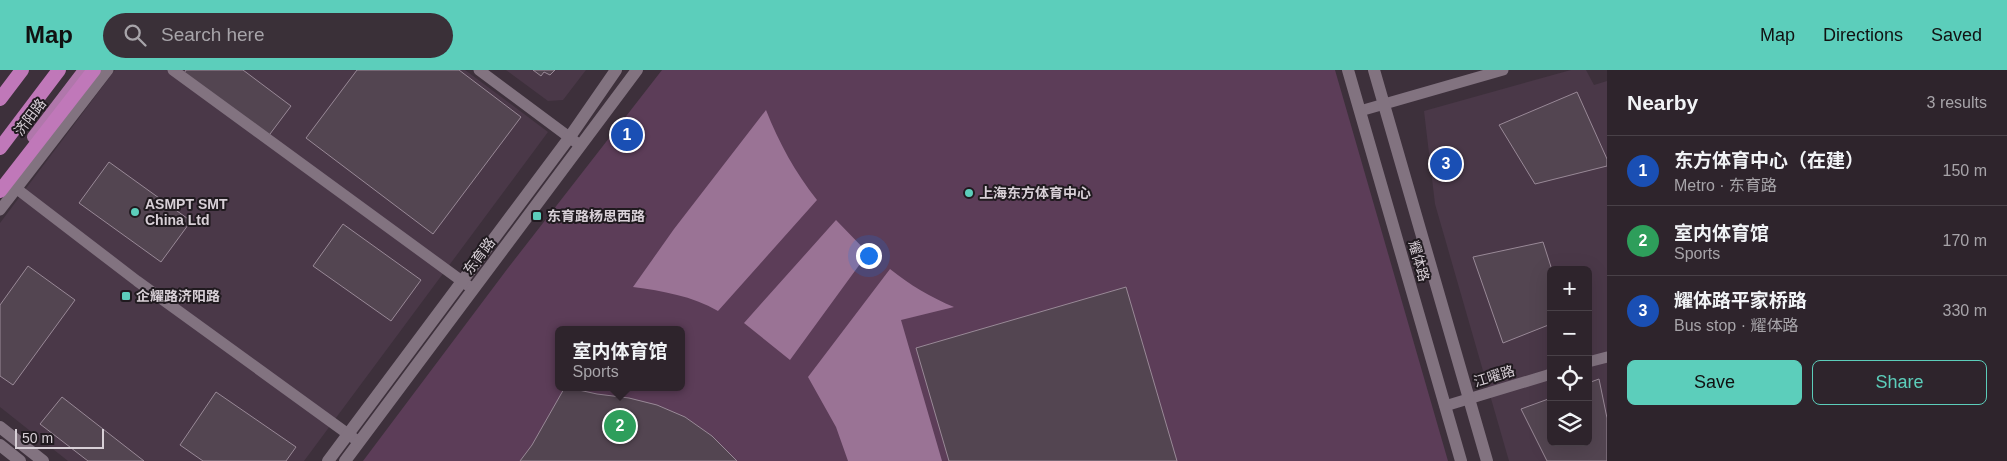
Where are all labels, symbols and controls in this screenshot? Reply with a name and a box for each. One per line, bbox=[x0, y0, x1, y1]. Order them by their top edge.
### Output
search box bbox=[103, 13, 453, 58]
text: Map bbox=[25, 21, 73, 48]
icon: search bbox=[121, 21, 149, 49]
text: Search here bbox=[161, 24, 265, 45]
text: Map bbox=[1760, 25, 1795, 45]
text: Directions bbox=[1823, 25, 1903, 45]
text: Saved bbox=[1931, 25, 1982, 45]
text: Nearby bbox=[1627, 91, 1698, 114]
text: 3 results bbox=[1927, 94, 1987, 111]
street label: 济阳路 bbox=[11, 95, 49, 139]
pin: 1 bbox=[611, 116, 643, 154]
pin: 3 bbox=[1430, 145, 1462, 183]
text: 东方体育中心（在建） bbox=[1674, 150, 1864, 171]
text: 1 bbox=[1639, 162, 1647, 179]
text: 150 m bbox=[1943, 162, 1987, 179]
text: Metro · 东育路 bbox=[1674, 177, 1777, 194]
place label: 上海东方体育中心 bbox=[979, 185, 1091, 201]
marker: 上海东方体育中心 bbox=[963, 187, 975, 199]
place label: ASMPT SMT China Ltd bbox=[145, 196, 228, 228]
marker: ASMPT SMT China Ltd bbox=[129, 206, 141, 218]
place label: 东育路杨思西路 bbox=[547, 208, 645, 224]
marker: 东育路杨思西路 bbox=[531, 210, 543, 222]
text: 室内体育馆 bbox=[1674, 223, 1769, 244]
text: 2 bbox=[1639, 232, 1647, 249]
text: 170 m bbox=[1943, 232, 1987, 249]
street label: 东育路 bbox=[460, 234, 498, 278]
street label: 耀体路 bbox=[1406, 239, 1432, 283]
your location bbox=[856, 243, 882, 269]
text: Sports bbox=[1674, 245, 1720, 262]
map controls bbox=[1547, 266, 1592, 446]
button: + bbox=[1547, 266, 1592, 311]
place label: 企耀路济阳路 bbox=[136, 288, 220, 304]
marker: 企耀路济阳路 bbox=[120, 290, 132, 302]
text: 耀体路平家桥路 bbox=[1674, 290, 1807, 311]
text: 3 bbox=[1639, 302, 1647, 319]
text: 330 m bbox=[1943, 302, 1987, 319]
button: − bbox=[1547, 311, 1592, 356]
text: Bus stop · 耀体路 bbox=[1674, 317, 1798, 334]
popup bbox=[555, 326, 685, 391]
text: 室内体育馆 bbox=[572, 341, 668, 362]
button: locate bbox=[1547, 356, 1592, 401]
button: Save bbox=[1627, 360, 1802, 405]
button: Share bbox=[1812, 360, 1987, 405]
street label: 江曜路 bbox=[1472, 362, 1516, 390]
text: Sports bbox=[572, 363, 619, 380]
button: layers bbox=[1547, 401, 1592, 446]
pin: 2 bbox=[604, 407, 636, 445]
scale bar bbox=[15, 426, 104, 449]
text: 50 m bbox=[22, 430, 53, 446]

